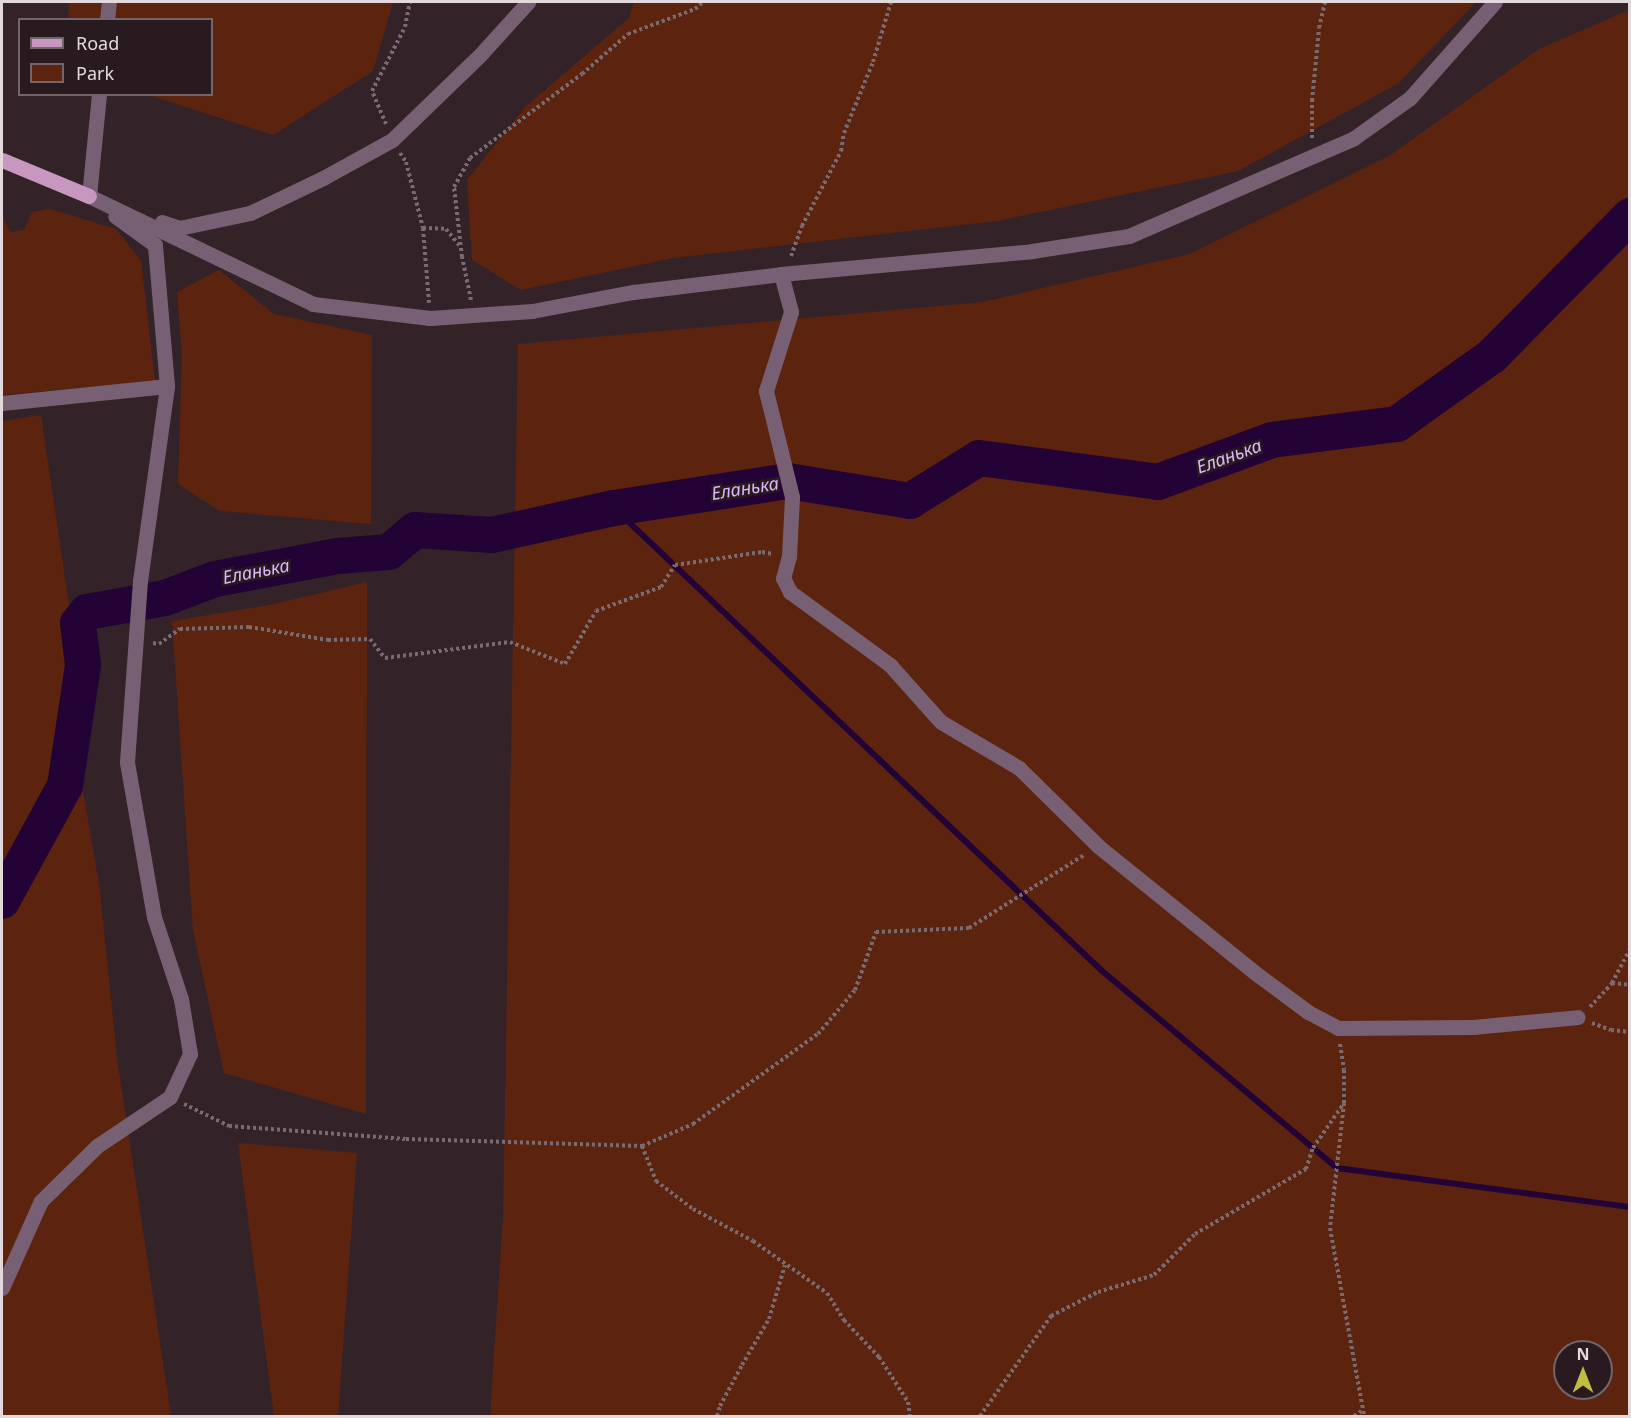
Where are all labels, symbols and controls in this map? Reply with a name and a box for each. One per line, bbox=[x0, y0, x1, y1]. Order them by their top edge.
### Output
legend bbox=[18, 18, 213, 96]
text: Road bbox=[76, 31, 119, 55]
text: Park bbox=[76, 61, 114, 85]
water label: Еланька bbox=[1193, 434, 1265, 478]
water label: Еланька bbox=[710, 472, 780, 504]
water label: Еланька bbox=[221, 554, 291, 588]
north arrow bbox=[1553, 1340, 1613, 1400]
text: N bbox=[1576, 1343, 1590, 1365]

